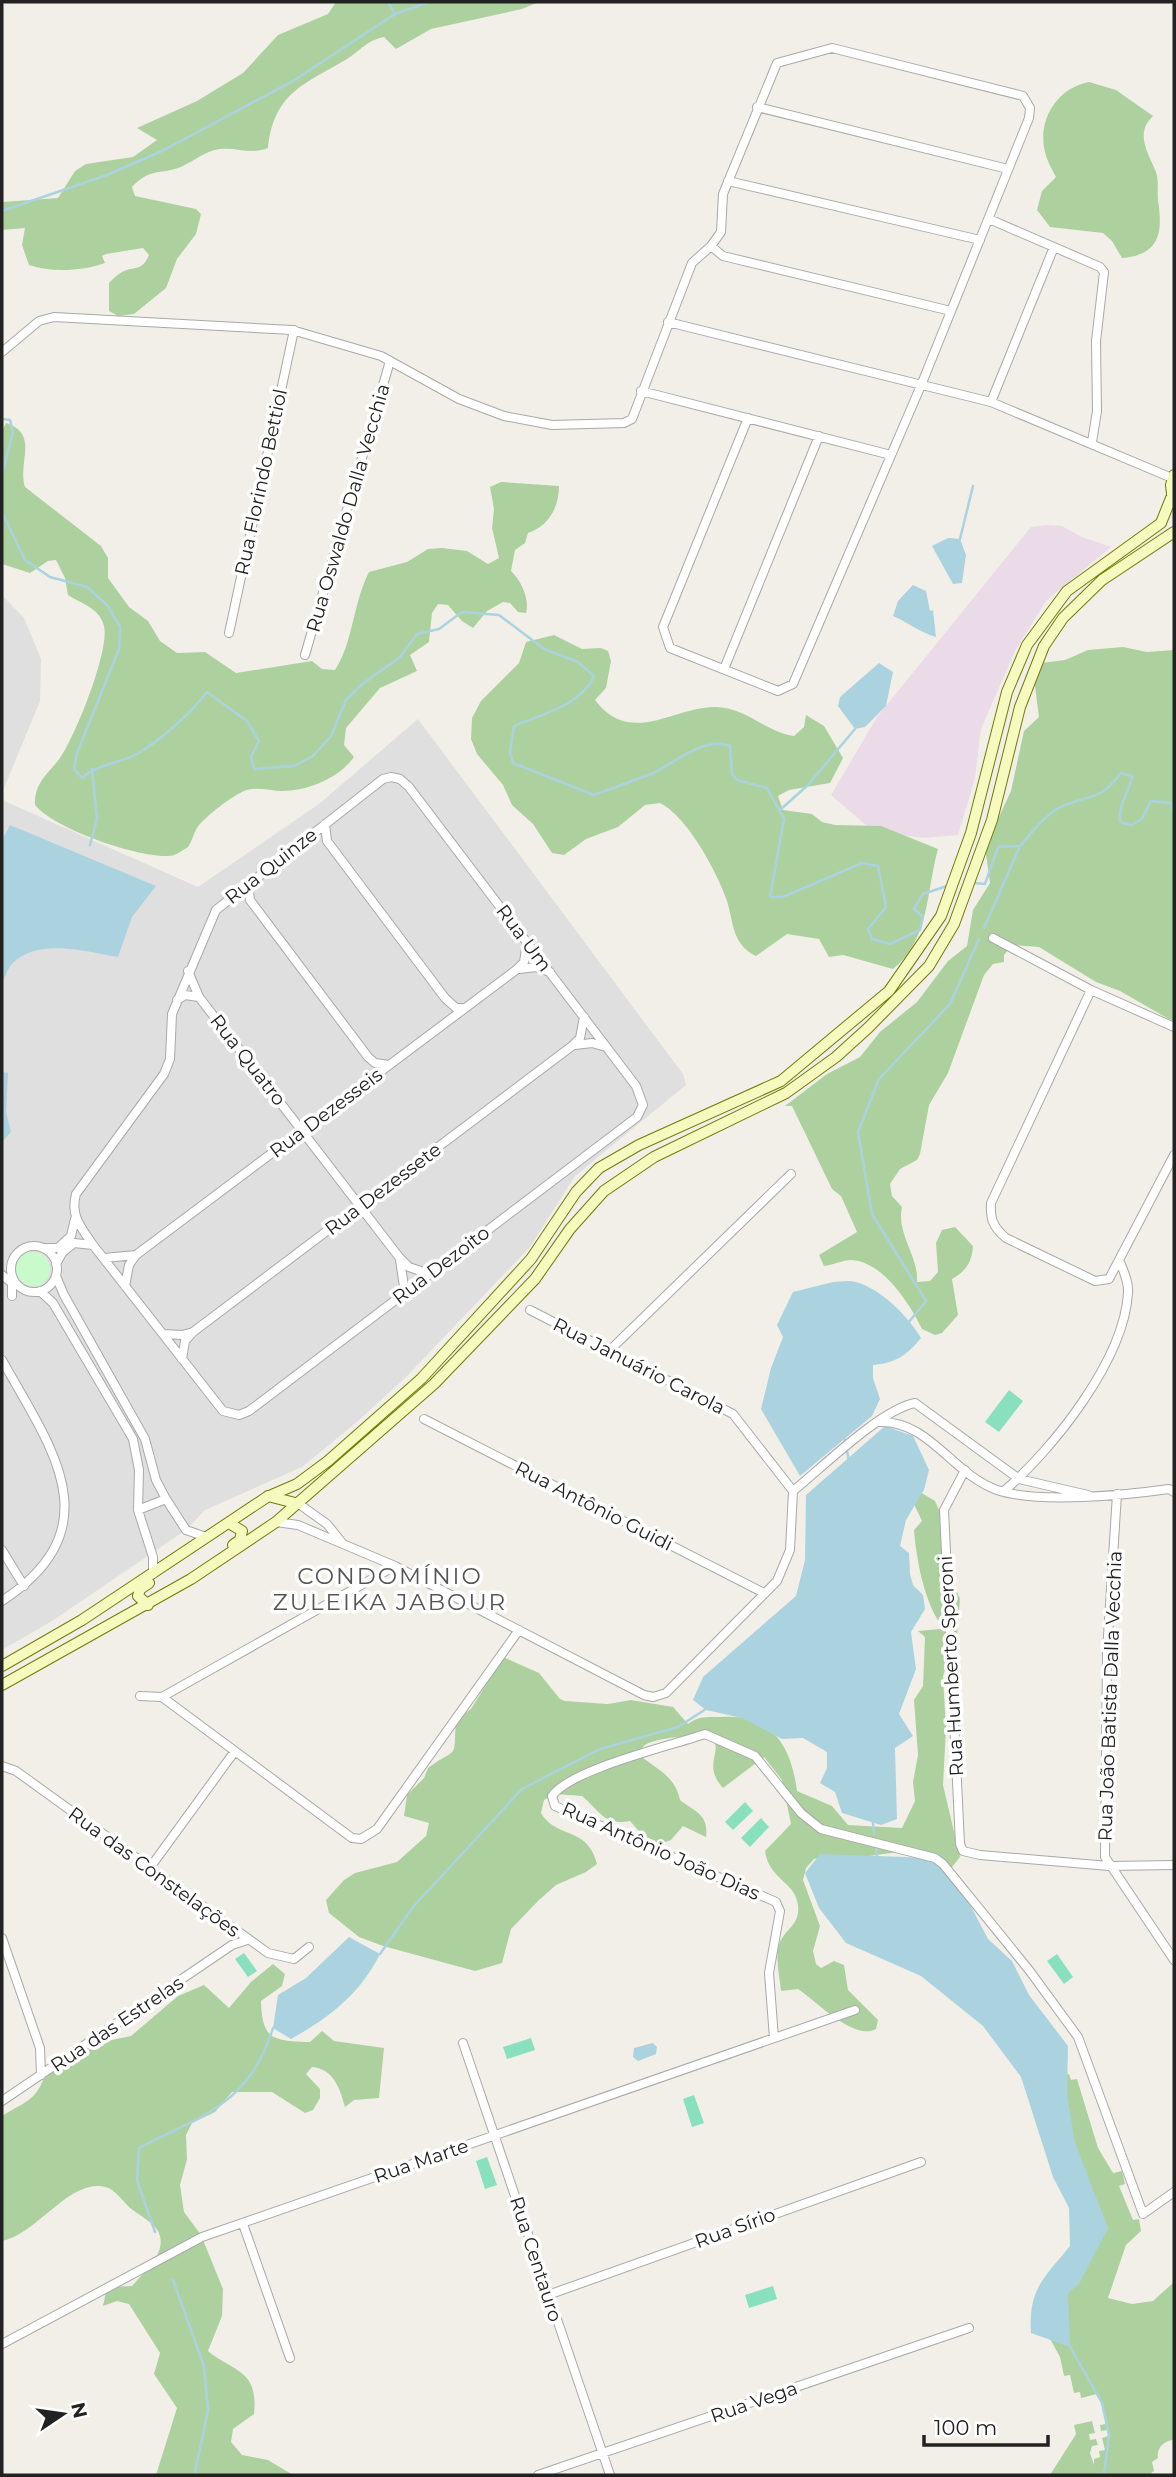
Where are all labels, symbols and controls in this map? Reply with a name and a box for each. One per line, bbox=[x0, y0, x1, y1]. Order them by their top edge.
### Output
street label: Rua Oswaldo Dalla Vecchia bbox=[301, 381, 395, 635]
street label: Rua Florindo Bettiol bbox=[230, 387, 292, 577]
street label: Rua Quinze bbox=[220, 823, 322, 909]
street label: Rua Um bbox=[491, 900, 557, 976]
street label: Rua Quatro bbox=[205, 1010, 291, 1110]
street label: Rua Dezesseis bbox=[265, 1063, 387, 1163]
street label: Rua Dezessete bbox=[320, 1138, 446, 1240]
street label: Rua Dezoito bbox=[388, 1221, 494, 1309]
street label: Rua Januário Carola bbox=[549, 1313, 729, 1419]
street label: Rua Antônio Guidi bbox=[511, 1456, 677, 1556]
street label: Rua João Batista Dalla Vecchia bbox=[1093, 1550, 1127, 1842]
street label: Rua Humberto Speroni bbox=[934, 1555, 968, 1777]
district label: CONDOMÍNIO ZULEIKA JABOUR bbox=[273, 1562, 507, 1616]
street label: Rua Antônio João Dias bbox=[559, 1797, 763, 1905]
street label: Rua das Constelações bbox=[64, 1802, 244, 1942]
street label: Rua das Estrelas bbox=[46, 1971, 188, 2077]
street label: Rua Marte bbox=[371, 2134, 471, 2188]
street label: Rua Centauro bbox=[505, 2193, 567, 2325]
street label: Rua Sírio bbox=[692, 2203, 778, 2253]
street label: Rua Vega bbox=[707, 2376, 801, 2428]
north arrow bbox=[28, 2379, 98, 2449]
text: N bbox=[66, 2400, 92, 2420]
scale bar bbox=[924, 2404, 1048, 2448]
text: 100 m bbox=[934, 2415, 997, 2440]

